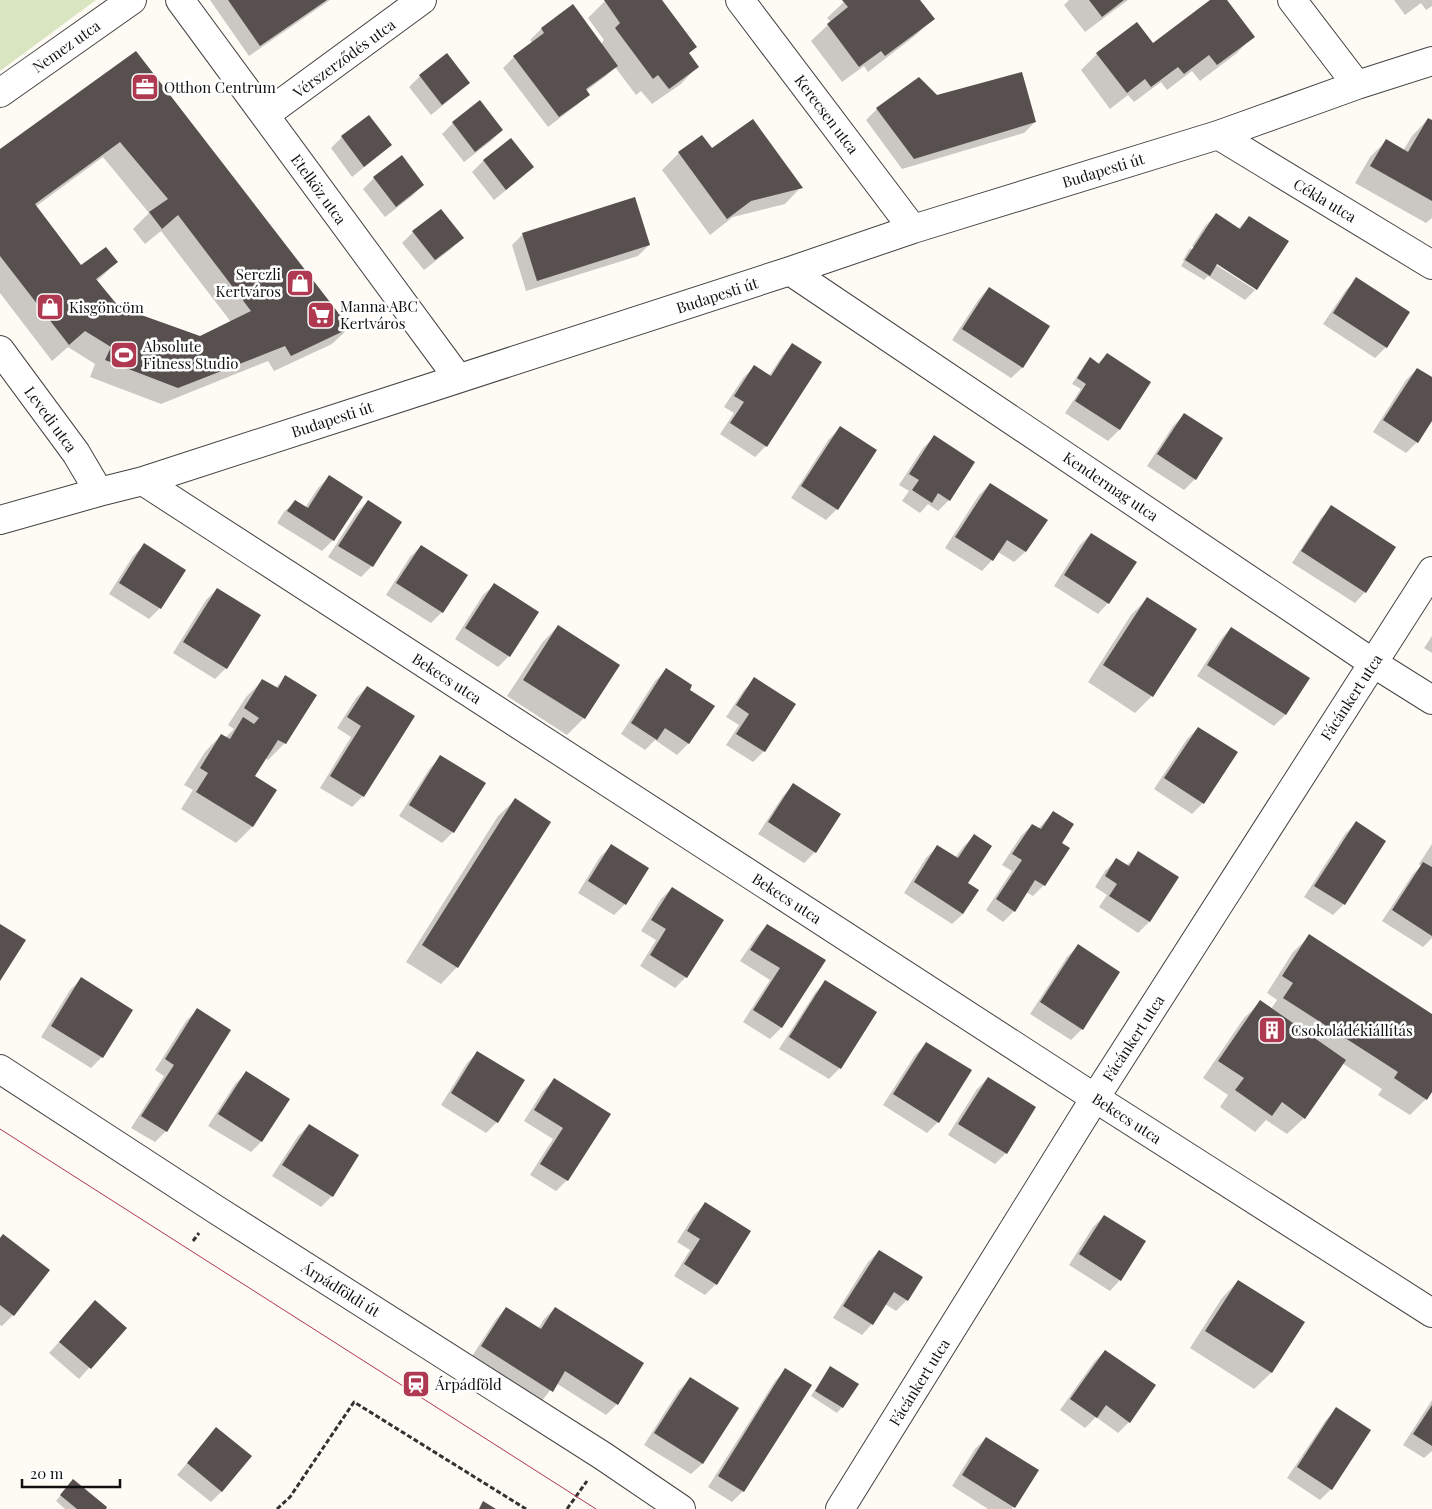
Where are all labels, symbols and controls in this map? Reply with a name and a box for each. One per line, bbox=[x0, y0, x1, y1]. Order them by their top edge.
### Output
street label: Vérszerződés utca bbox=[288, 14, 400, 102]
street label: Nemez utca bbox=[28, 15, 104, 77]
street label: Kerecsen utca bbox=[791, 70, 864, 158]
office icon: Otthon Centrum bbox=[130, 72, 160, 102]
place label: Otthon Centrum bbox=[164, 77, 276, 97]
street label: Budapesti út bbox=[1060, 148, 1147, 192]
street label: Etelköz utca bbox=[287, 150, 352, 228]
street label: Cékla utca bbox=[1290, 173, 1361, 227]
place label: Serczli Kertváros bbox=[216, 264, 282, 301]
shop icon: Serczli Kertváros bbox=[285, 268, 315, 298]
street label: Budapesti út bbox=[674, 272, 761, 318]
shop icon: Kisgöncöm bbox=[35, 292, 65, 322]
place label: Manna ABC Kertváros bbox=[340, 296, 418, 333]
place label: Kisgöncöm bbox=[69, 297, 144, 317]
supermarket icon: Manna ABC Kertváros bbox=[306, 300, 336, 330]
place label: Absolute Fitness Studio bbox=[142, 336, 238, 373]
sports icon: Absolute Fitness Studio bbox=[109, 340, 139, 370]
street label: Levedi utca bbox=[20, 382, 82, 456]
street label: Budapesti út bbox=[289, 396, 376, 442]
street label: Kendermag utca bbox=[1060, 447, 1163, 526]
street label: Bekecs utca bbox=[408, 648, 486, 708]
street label: Fácánkert utca bbox=[1316, 650, 1387, 744]
street label: Bekecs utca bbox=[748, 868, 826, 928]
street label: Fácánkert utca bbox=[1098, 991, 1169, 1085]
building icon: Csokoládékiállítás bbox=[1257, 1015, 1287, 1045]
place label: Csokoládékiállítás bbox=[1291, 1020, 1413, 1040]
street label: Bekecs utca bbox=[1088, 1088, 1166, 1148]
street label: Árpádföldi út bbox=[297, 1256, 385, 1321]
street label: Fácánkert utca bbox=[884, 1334, 954, 1429]
station icon: Árpádföld bbox=[401, 1369, 431, 1399]
place label: Árpádföld bbox=[434, 1374, 502, 1394]
scale bar bbox=[22, 1456, 120, 1488]
text: 20 m bbox=[30, 1463, 64, 1483]

